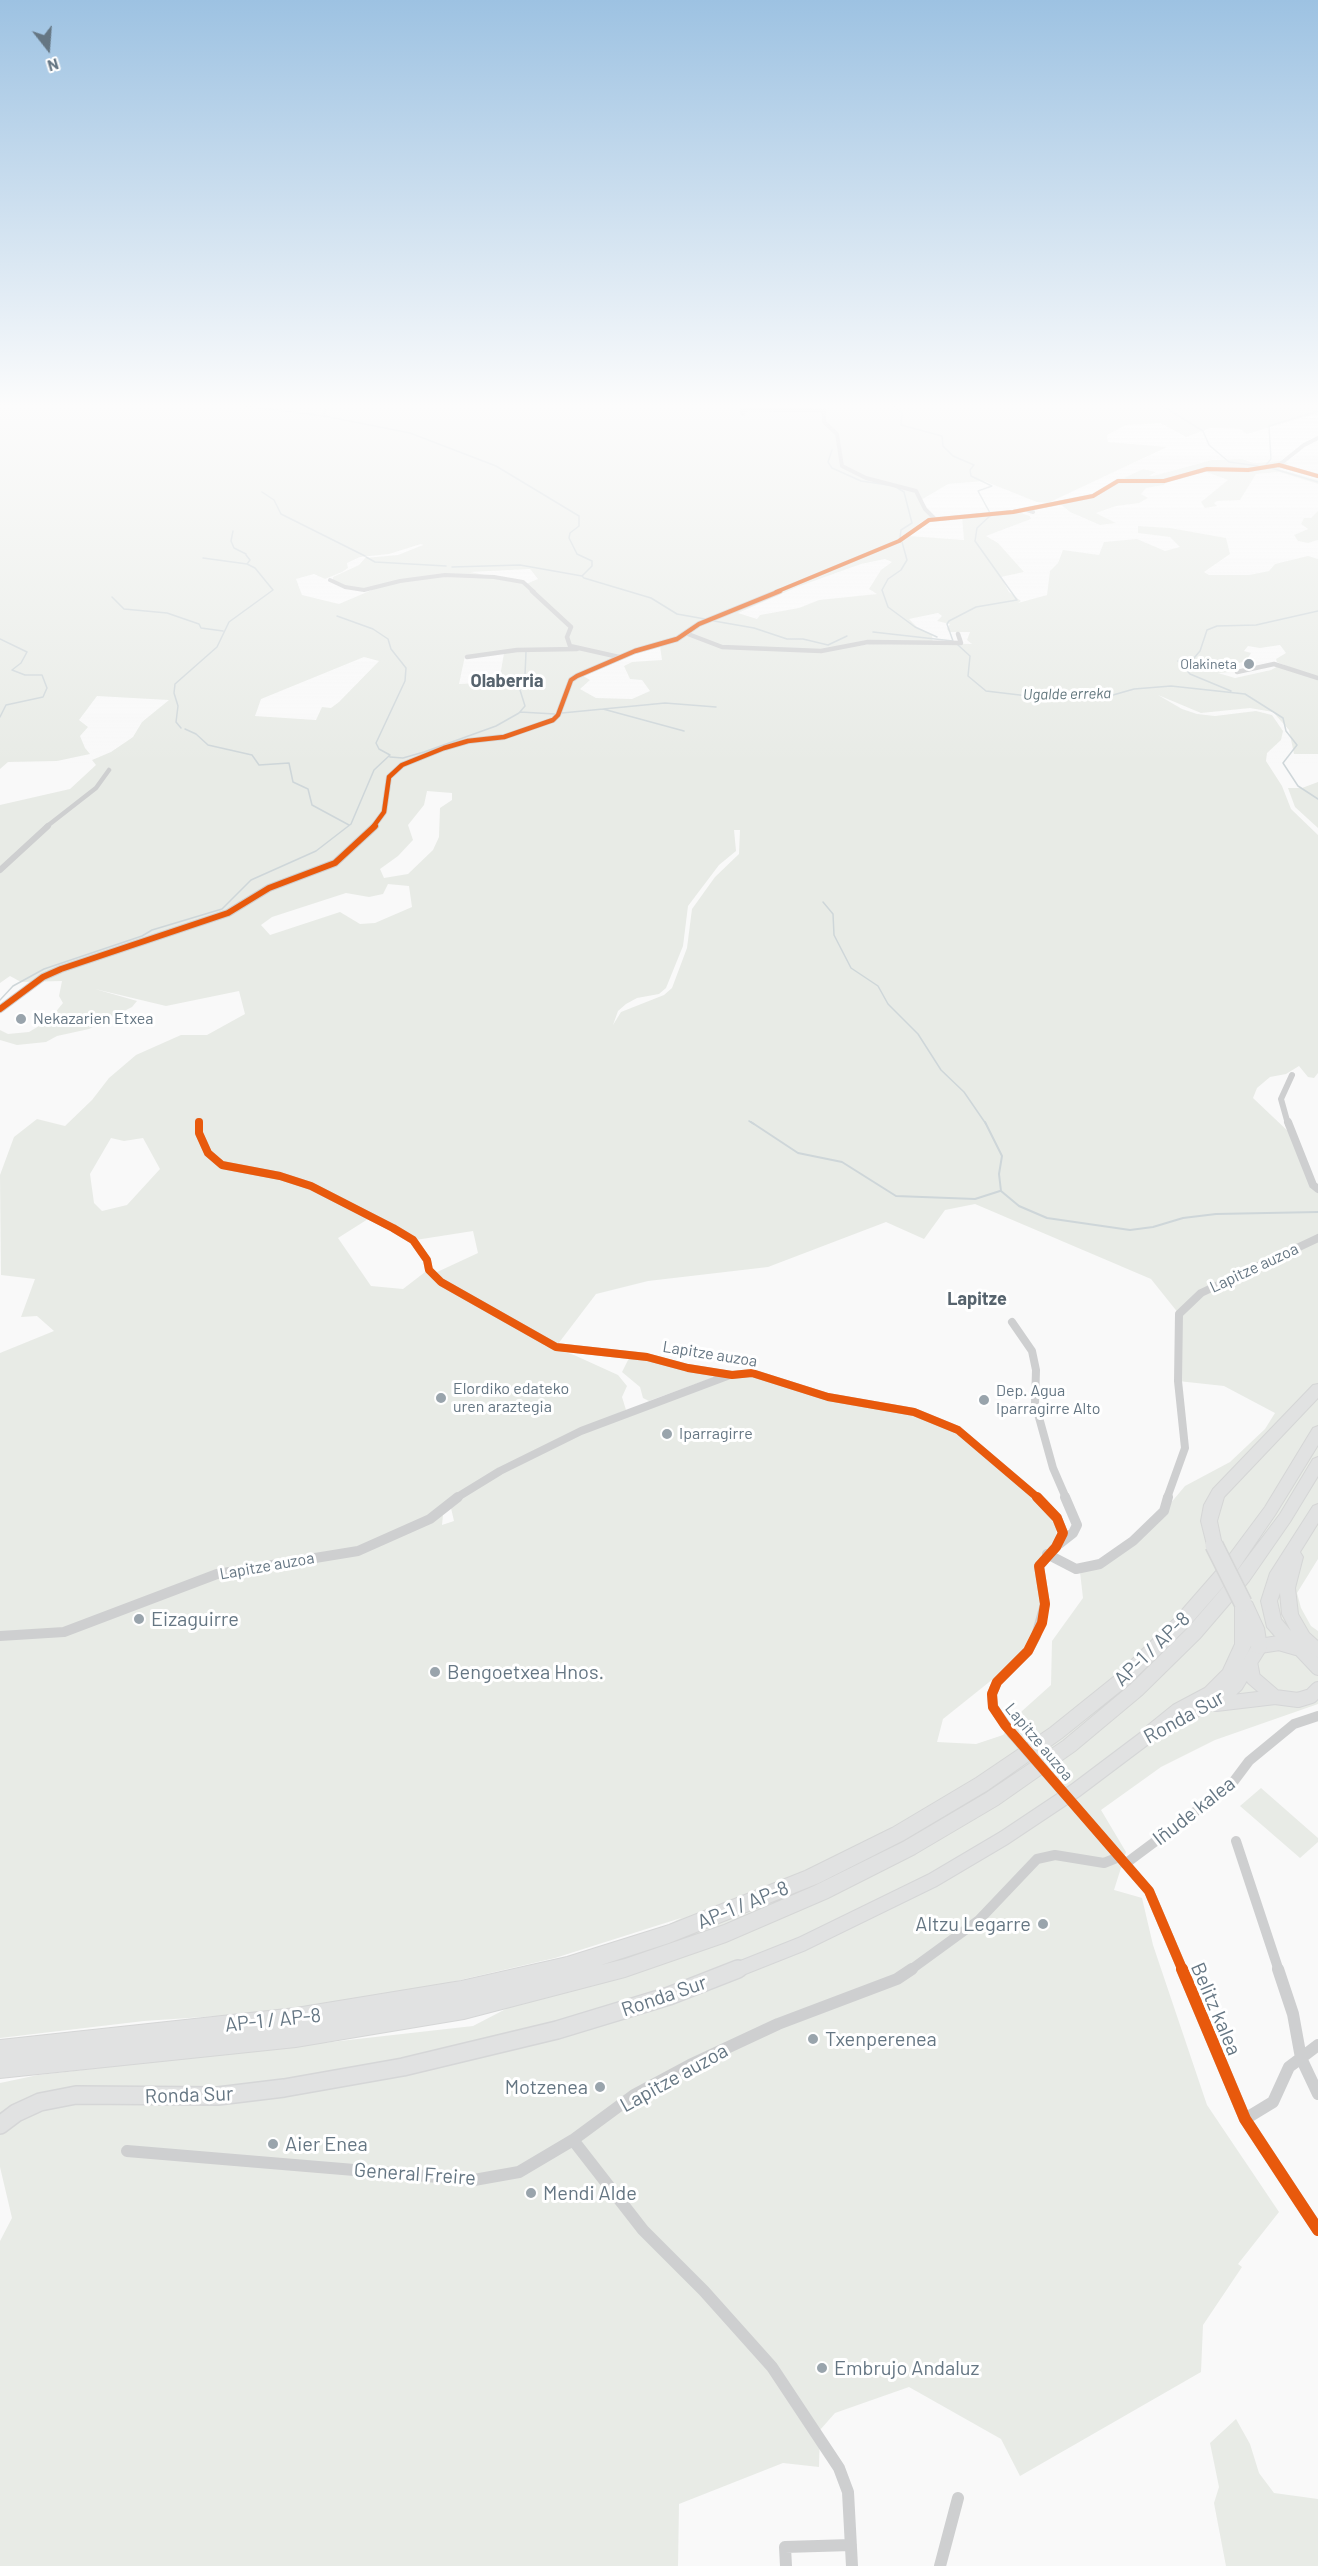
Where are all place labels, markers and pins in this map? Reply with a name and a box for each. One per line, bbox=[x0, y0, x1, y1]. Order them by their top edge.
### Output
place label: Olakineta bbox=[1180, 656, 1237, 672]
marker: Olakineta bbox=[1242, 657, 1256, 671]
place label: Nekazarien Etxea bbox=[33, 1009, 153, 1029]
marker: Nekazarien Etxea bbox=[14, 1012, 28, 1026]
place label: Elordiko edateko uren araztegia bbox=[453, 1379, 569, 1417]
place label: Dep. Agua Iparragirre Alto bbox=[996, 1381, 1101, 1419]
marker: Elordiko edateko uren araztegia bbox=[434, 1391, 448, 1405]
marker: Dep. Agua Iparragirre Alto bbox=[977, 1393, 991, 1407]
place label: Iparragirre bbox=[679, 1424, 753, 1444]
marker: Iparragirre bbox=[660, 1427, 674, 1441]
place label: Eizaguirre bbox=[151, 1607, 239, 1631]
marker: Eizaguirre bbox=[132, 1612, 146, 1626]
place label: Bengoetxea Hnos. bbox=[447, 1660, 604, 1684]
marker: Bengoetxea Hnos. bbox=[428, 1665, 442, 1679]
place label: Altzu Legarre bbox=[915, 1912, 1031, 1936]
marker: Altzu Legarre bbox=[1036, 1917, 1050, 1931]
place label: Txenperenea bbox=[825, 2027, 937, 2051]
marker: Txenperenea bbox=[806, 2032, 820, 2046]
place label: Motzenea bbox=[505, 2075, 588, 2099]
marker: Motzenea bbox=[593, 2080, 607, 2094]
place label: Aier Enea bbox=[285, 2132, 368, 2156]
marker: Aier Enea bbox=[266, 2137, 280, 2151]
place label: Mendi Alde bbox=[543, 2181, 637, 2205]
marker: Mendi Alde bbox=[524, 2186, 538, 2200]
place label: Embrujo Andaluz bbox=[834, 2356, 979, 2380]
marker: Embrujo Andaluz bbox=[815, 2361, 829, 2375]

